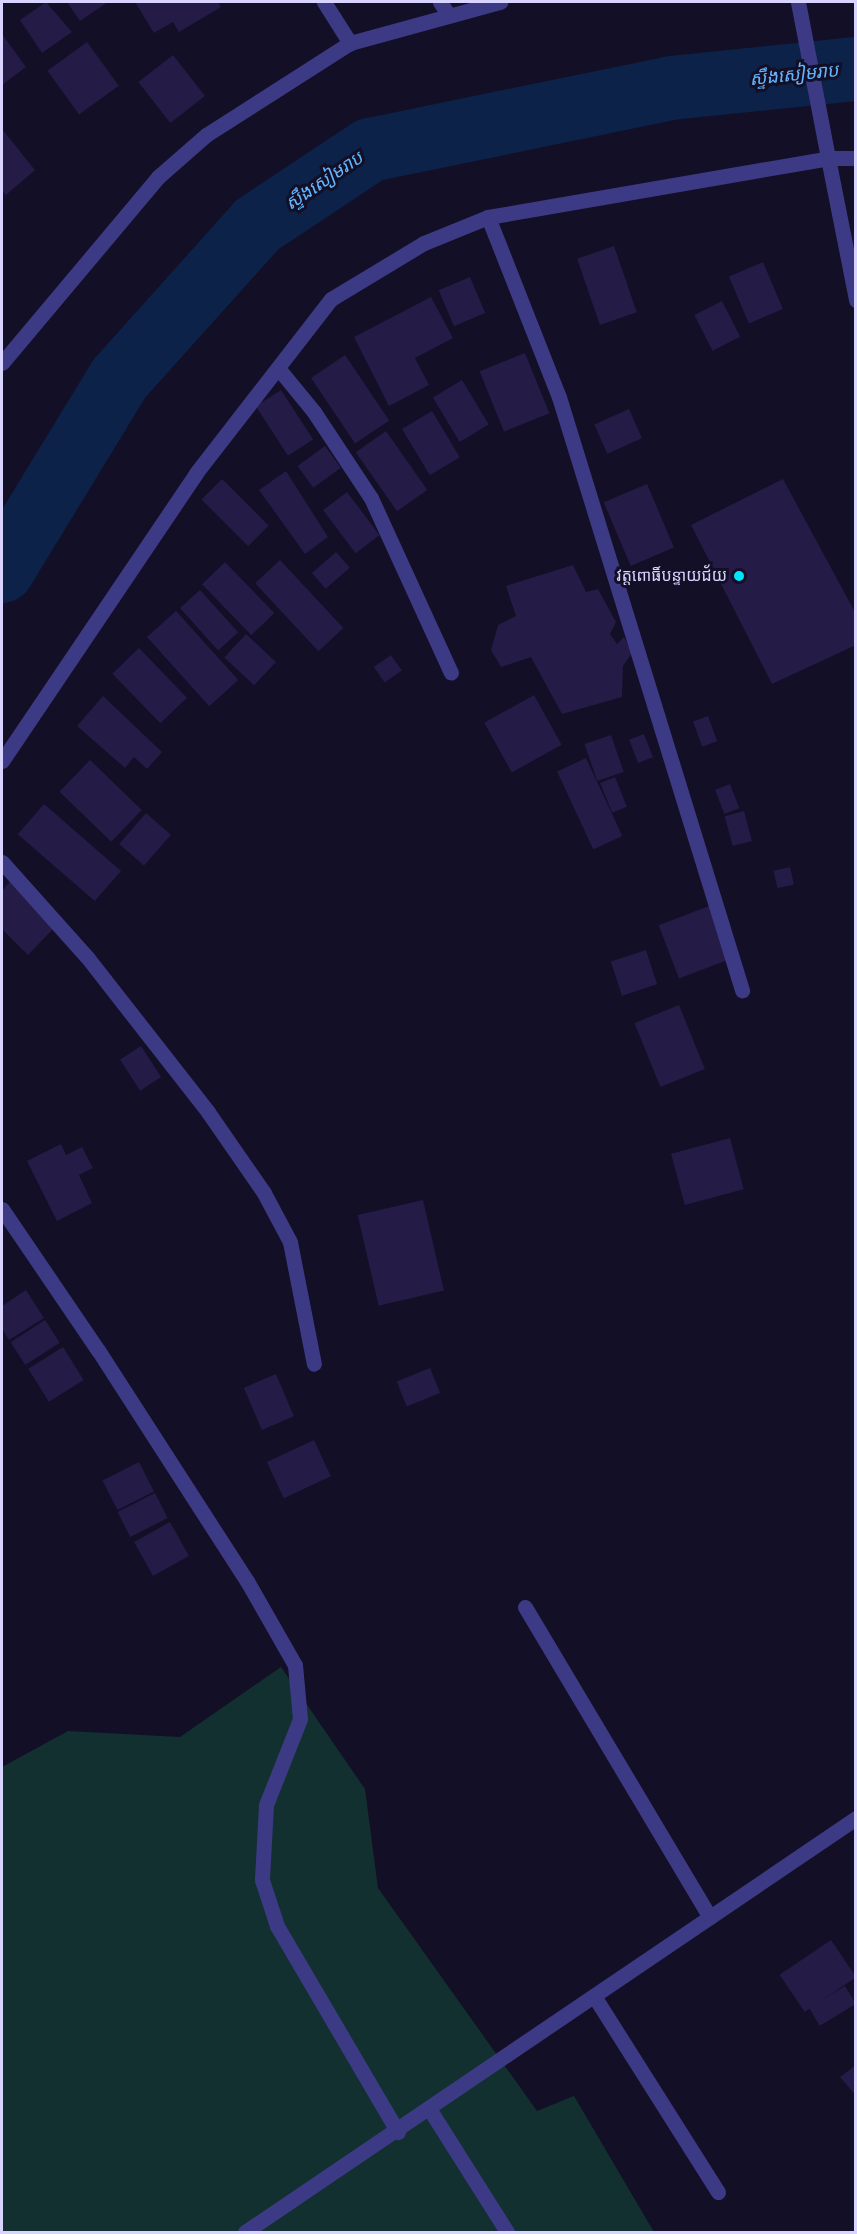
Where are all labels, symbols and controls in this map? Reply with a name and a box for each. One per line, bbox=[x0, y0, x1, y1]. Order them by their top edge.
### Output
water label: ស្ទឹងសៀមរាប bbox=[749, 60, 839, 90]
water label: ស្ទឹងសៀមរាប bbox=[281, 147, 367, 215]
place label: វត្តពោធិ៍បន្ទាយជ័យ bbox=[616, 566, 727, 586]
marker: វត្តពោធិ៍បន្ទាយជ័យ bbox=[732, 569, 746, 583]

